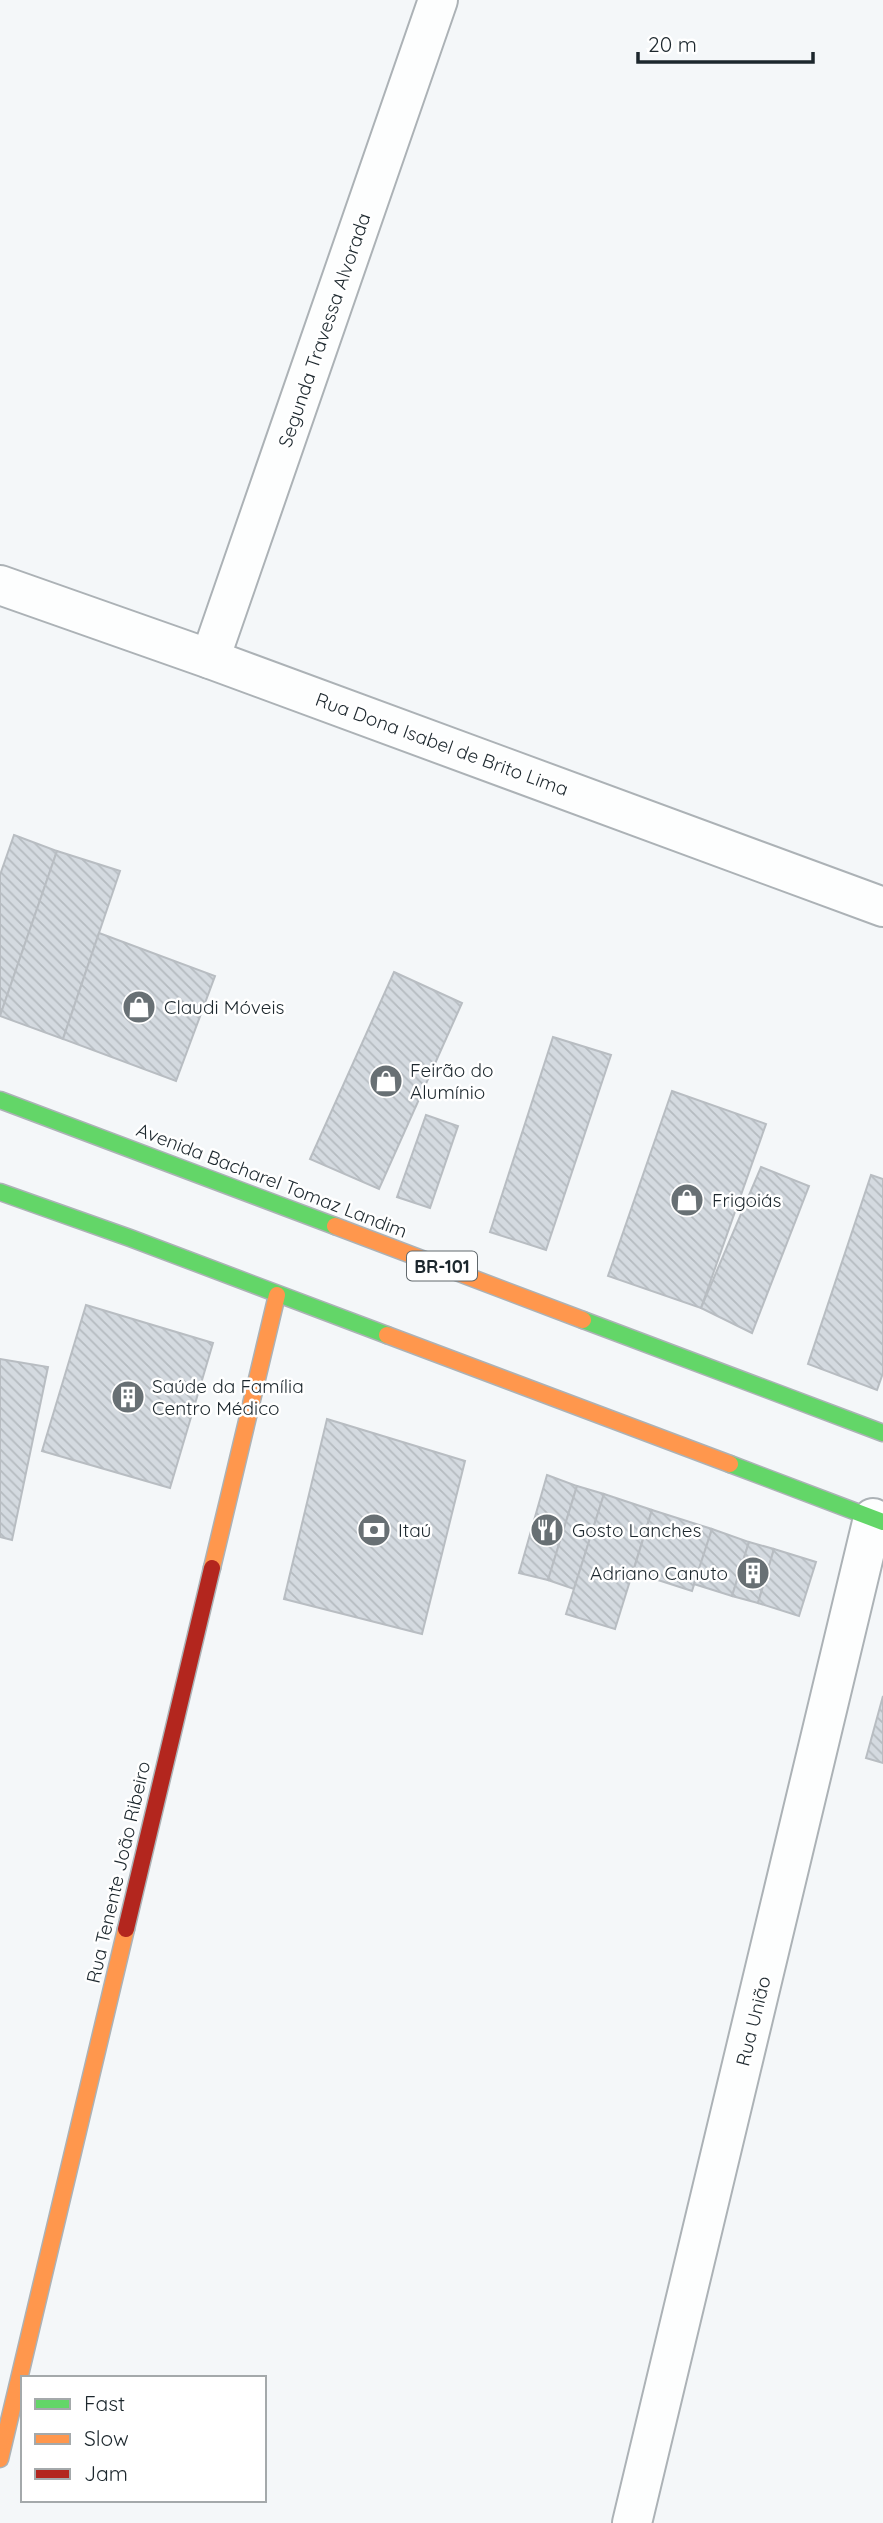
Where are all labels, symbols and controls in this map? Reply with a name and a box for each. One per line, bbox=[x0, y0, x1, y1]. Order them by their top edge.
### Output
scale bar bbox=[638, 21, 813, 65]
text: 20 m bbox=[648, 31, 697, 57]
street label: Segunda Travessa Alvorada bbox=[273, 210, 375, 450]
street label: Rua Dona Isabel de Brito Lima bbox=[312, 687, 572, 801]
shop icon: Claudi Móveis bbox=[120, 988, 158, 1026]
place label: Claudi Móveis bbox=[164, 995, 285, 1019]
place label: Feirão do Alumínio bbox=[410, 1058, 494, 1104]
shop icon: Feirão do Alumínio bbox=[367, 1062, 405, 1100]
street label: Avenida Bacharel Tomaz Landim bbox=[133, 1117, 411, 1243]
shop icon: Frigoiás bbox=[668, 1181, 706, 1219]
place label: Frigoiás bbox=[712, 1188, 781, 1212]
road number: BR-101 bbox=[407, 1252, 477, 1280]
place label: Saúde da Família Centro Médico bbox=[152, 1374, 304, 1420]
building icon: Saúde da Família Centro Médico bbox=[109, 1378, 147, 1416]
bank icon: Itaú bbox=[355, 1511, 393, 1549]
restaurant icon: Gosto Lanches bbox=[528, 1511, 566, 1549]
place label: Itaú bbox=[398, 1518, 431, 1542]
place label: Gosto Lanches bbox=[572, 1518, 702, 1542]
building icon: Adriano Canuto bbox=[734, 1554, 772, 1592]
place label: Adriano Canuto bbox=[590, 1561, 728, 1585]
street label: Rua Tenente João Ribeiro bbox=[81, 1759, 155, 1985]
street label: Rua União bbox=[730, 1974, 776, 2068]
legend bbox=[21, 2376, 266, 2502]
text: Fast bbox=[84, 2390, 125, 2416]
text: Slow bbox=[84, 2425, 129, 2451]
text: Jam bbox=[84, 2460, 128, 2486]

